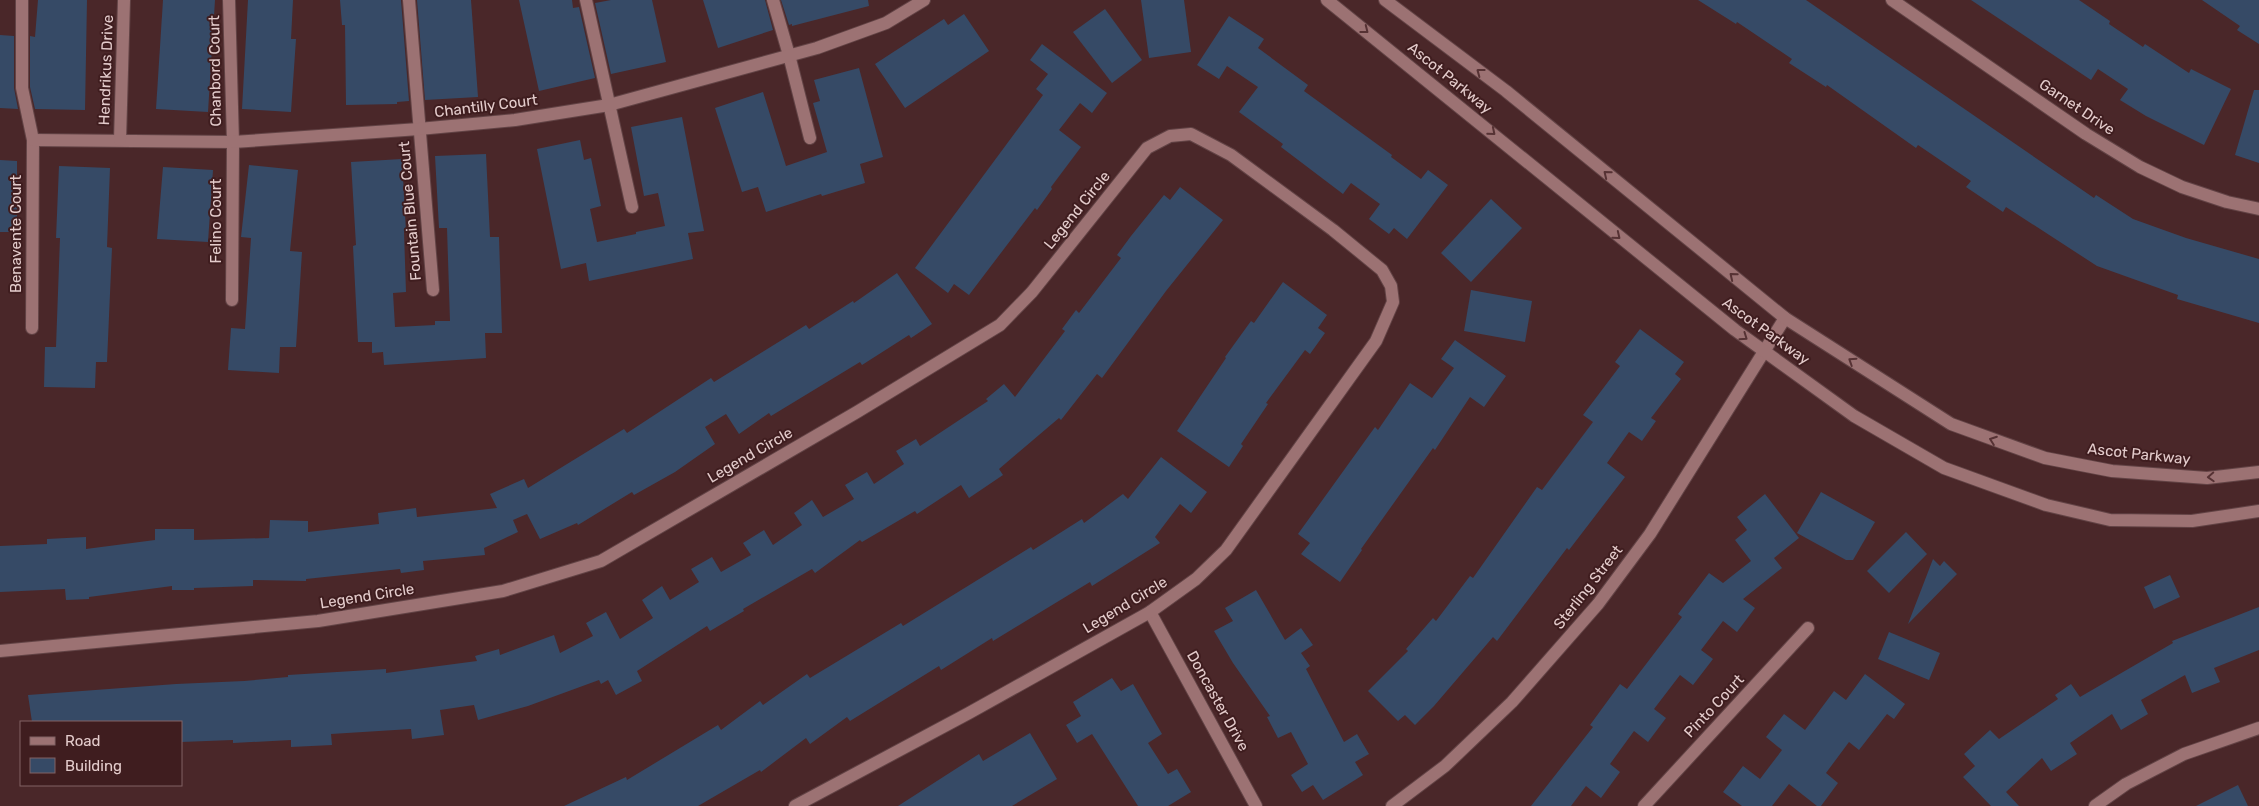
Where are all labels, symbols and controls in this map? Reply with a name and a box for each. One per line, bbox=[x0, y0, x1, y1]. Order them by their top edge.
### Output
street label: Hendrikus Drive bbox=[95, 14, 117, 126]
street label: Chanbord Court bbox=[205, 15, 225, 127]
one-way arrow bbox=[1359, 25, 1368, 33]
street label: Ascot Parkway bbox=[1404, 38, 1496, 118]
one-way arrow bbox=[1476, 69, 1486, 78]
street label: Garnet Drive bbox=[2036, 75, 2118, 139]
street label: Chantilly Court bbox=[433, 91, 539, 121]
one-way arrow bbox=[1486, 127, 1495, 135]
street label: Fountain Blue Court bbox=[395, 140, 425, 281]
street label: Legend Circle bbox=[1040, 167, 1114, 253]
one-way arrow bbox=[1604, 171, 1613, 179]
street label: Benavente Court bbox=[7, 175, 25, 293]
street label: Felino Court bbox=[207, 178, 225, 263]
one-way arrow bbox=[1611, 231, 1620, 239]
one-way arrow bbox=[1730, 273, 1739, 282]
street label: Ascot Parkway bbox=[1719, 293, 1813, 369]
one-way arrow bbox=[1739, 331, 1748, 340]
one-way arrow bbox=[1848, 358, 1858, 367]
street label: Legend Circle bbox=[704, 423, 796, 487]
one-way arrow bbox=[1989, 436, 1998, 446]
street label: Ascot Parkway bbox=[2087, 440, 2191, 468]
one-way arrow bbox=[2206, 471, 2214, 482]
street label: Sterling Street bbox=[1550, 541, 1626, 633]
street label: Legend Circle bbox=[1080, 573, 1170, 637]
street label: Legend Circle bbox=[319, 580, 415, 612]
street label: Doncaster Drive bbox=[1183, 648, 1253, 754]
street label: Pinto Court bbox=[1680, 671, 1748, 741]
legend bbox=[20, 721, 182, 786]
text: Road bbox=[65, 732, 101, 750]
text: Building bbox=[65, 757, 122, 775]

